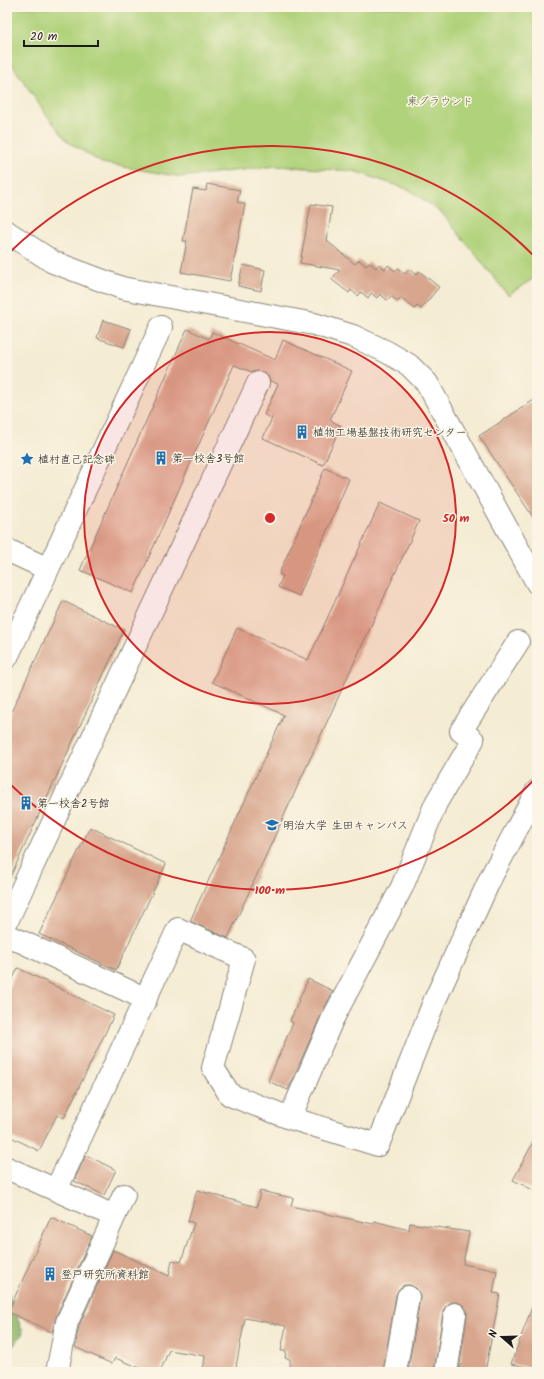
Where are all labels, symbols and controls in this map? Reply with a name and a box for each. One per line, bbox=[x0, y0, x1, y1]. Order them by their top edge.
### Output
scale bar bbox=[24, 22, 98, 48]
text: 20 m bbox=[30, 27, 58, 46]
park label: 東グラウンド bbox=[407, 93, 473, 111]
building icon: 植物工場基盤技術研究センター bbox=[294, 424, 310, 440]
place label: 植物工場基盤技術研究センター bbox=[313, 424, 467, 442]
building icon: 第一校舎3号館 bbox=[153, 450, 169, 466]
place label: 第一校舎3号館 bbox=[172, 450, 244, 468]
place icon: 植村直己記念碑 bbox=[19, 451, 35, 467]
place label: 植村直己記念碑 bbox=[38, 451, 115, 469]
text: 50 m bbox=[442, 509, 470, 528]
centre of rings bbox=[263, 511, 277, 525]
building icon: 第一校舎2号館 bbox=[18, 795, 34, 811]
place label: 第一校舎2号館 bbox=[37, 795, 109, 813]
school or university icon: 明治大学 生田キャンパス bbox=[264, 817, 280, 833]
place label: 明治大学 生田キャンパス bbox=[283, 817, 408, 835]
text: 100 m bbox=[255, 881, 285, 900]
building icon: 登戸研究所資料館 bbox=[42, 1266, 58, 1282]
place label: 登戸研究所資料館 bbox=[61, 1266, 149, 1284]
north arrow bbox=[482, 1317, 522, 1357]
text: N bbox=[484, 1328, 503, 1340]

